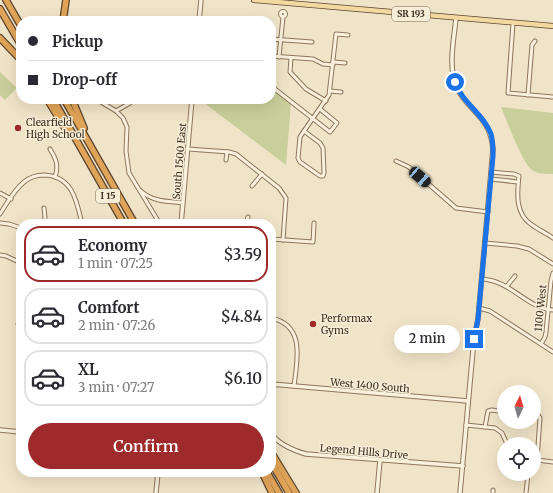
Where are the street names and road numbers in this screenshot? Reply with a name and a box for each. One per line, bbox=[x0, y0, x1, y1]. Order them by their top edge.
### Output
road number: SR 193 bbox=[392, 7, 430, 21]
street label: South 1500 East bbox=[170, 122, 189, 200]
road number: I 15 bbox=[96, 189, 120, 203]
street label: 1100 West bbox=[532, 284, 549, 332]
street label: West 1400 South bbox=[329, 375, 411, 395]
street label: Legend Hills Drive bbox=[319, 441, 409, 462]

